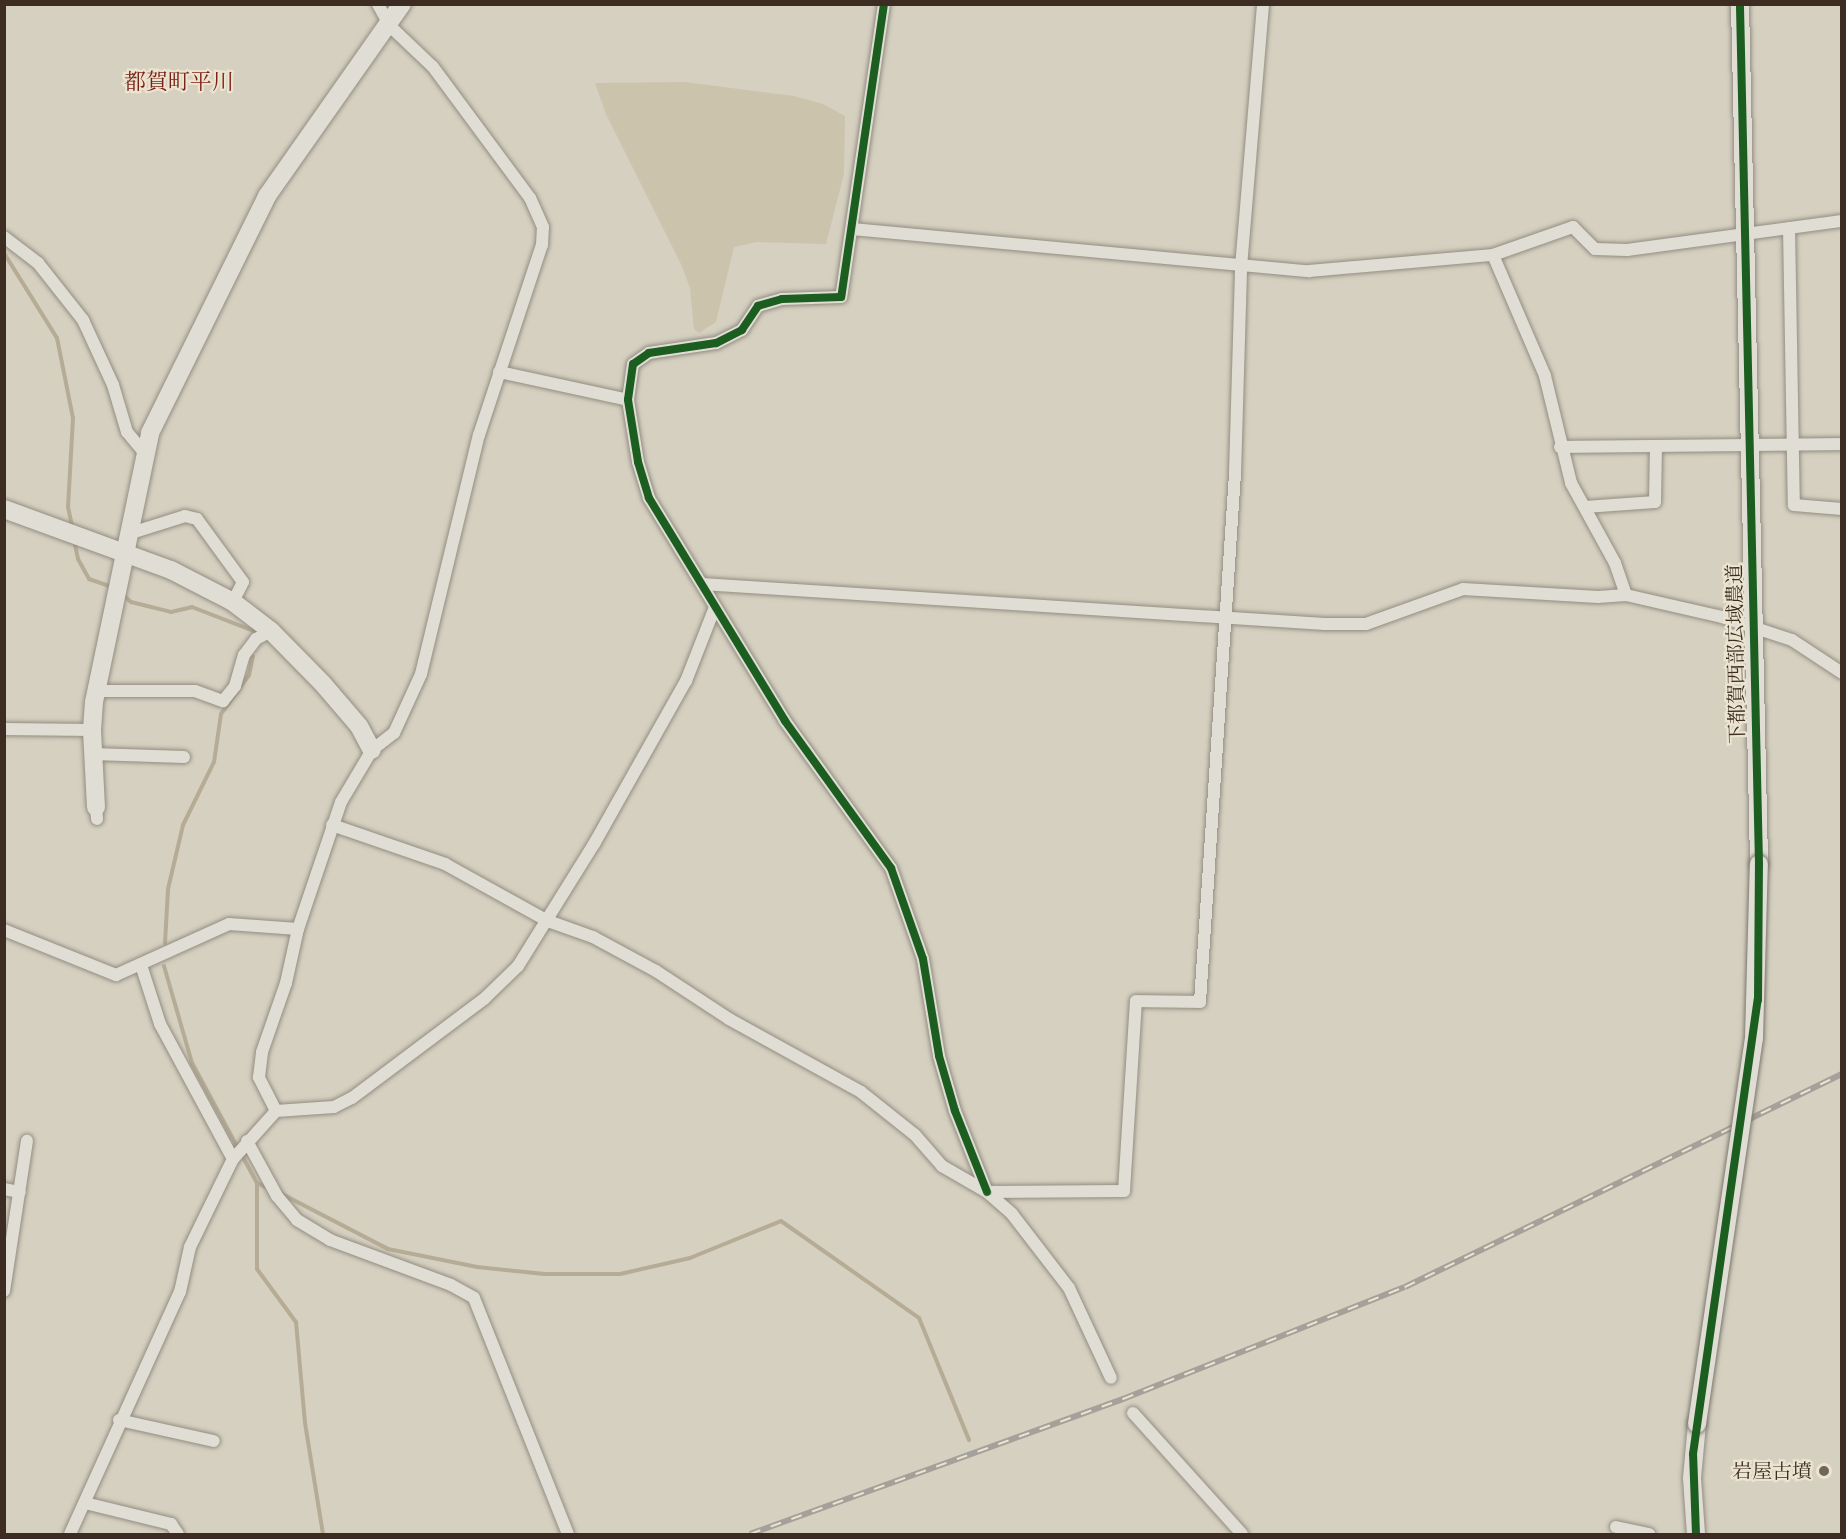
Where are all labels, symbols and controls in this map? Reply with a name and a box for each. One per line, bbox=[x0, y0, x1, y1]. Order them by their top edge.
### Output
district label: 都賀町平川 bbox=[124, 70, 234, 96]
street label: 下都賀西部広域農道 bbox=[1722, 564, 1750, 744]
place label: 岩屋古墳 bbox=[1732, 1459, 1812, 1483]
marker: 岩屋古墳 bbox=[1817, 1464, 1831, 1478]

